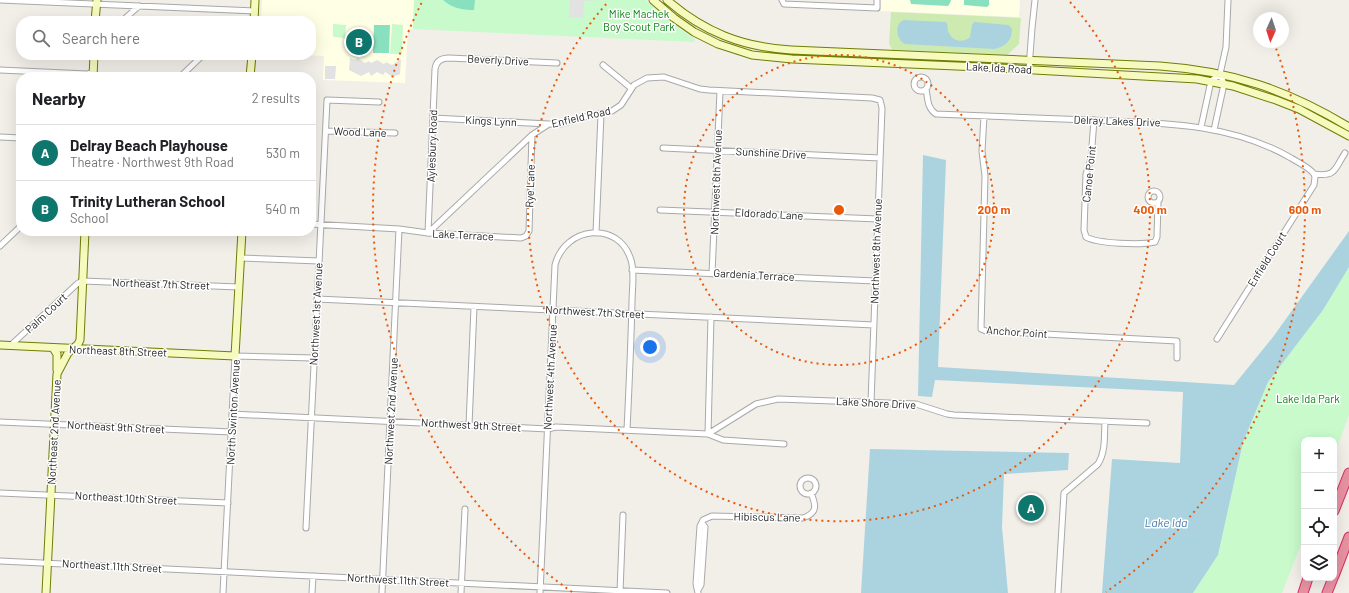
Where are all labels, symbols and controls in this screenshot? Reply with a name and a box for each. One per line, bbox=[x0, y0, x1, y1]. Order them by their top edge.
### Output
park label: Mike Machek Boy Scout Park bbox=[603, 7, 675, 33]
north arrow bbox=[1253, 12, 1289, 48]
search box bbox=[16, 16, 316, 60]
icon: search bbox=[30, 27, 52, 49]
pin: B bbox=[346, 27, 372, 57]
text: Search here bbox=[62, 29, 140, 47]
street label: Beverly Drive bbox=[467, 51, 529, 68]
street label: Lake Ida Road bbox=[966, 59, 1032, 76]
text: Nearby bbox=[32, 88, 86, 108]
text: 2 results bbox=[252, 90, 300, 106]
street label: Enfield Road bbox=[550, 103, 612, 130]
street label: Aylesbury Road bbox=[424, 109, 439, 183]
street label: Delray Lakes Drive bbox=[1073, 112, 1161, 129]
street label: Kings Lynn bbox=[465, 113, 517, 128]
street label: Wood Lane bbox=[333, 124, 387, 139]
street label: Northwest 6th Avenue bbox=[707, 129, 724, 235]
text: Delray Beach Playhouse bbox=[70, 136, 228, 154]
street label: Sunshine Drive bbox=[735, 144, 807, 161]
text: A bbox=[41, 145, 49, 161]
text: 530 m bbox=[266, 145, 300, 161]
street label: Canoe Point bbox=[1079, 145, 1098, 203]
text: Theatre · Northwest 9th Road bbox=[70, 154, 234, 170]
street label: Rye Lane bbox=[522, 164, 537, 208]
text: Trinity Lutheran School bbox=[70, 192, 225, 210]
street label: Northwest 8th Avenue bbox=[867, 198, 884, 304]
text: B bbox=[41, 201, 49, 217]
text: 540 m bbox=[265, 201, 300, 217]
text: 200 m bbox=[978, 202, 1010, 216]
text: 400 m bbox=[1133, 202, 1167, 216]
text: 600 m bbox=[1289, 202, 1321, 216]
centre of rings bbox=[832, 203, 846, 217]
street label: Eldorado Lane bbox=[734, 205, 804, 222]
text: School bbox=[70, 210, 108, 226]
street label: Lake Terrace bbox=[432, 226, 494, 243]
street label: Enfield Court bbox=[1244, 229, 1289, 289]
street label: Northwest 1st Avenue bbox=[306, 262, 325, 366]
street label: Gardenia Terrace bbox=[713, 266, 795, 283]
street label: Northeast 7th Street bbox=[112, 275, 210, 292]
street label: Palm Court bbox=[22, 290, 69, 335]
street label: Northwest 7th Street bbox=[545, 302, 645, 321]
street label: Anchor Point bbox=[986, 323, 1048, 340]
street label: Northwest 4th Avenue bbox=[540, 324, 559, 430]
your location bbox=[640, 337, 660, 357]
street label: Northeast 8th Street bbox=[69, 342, 167, 359]
street label: Northwest 2nd Avenue bbox=[381, 357, 400, 465]
street label: North Swinton Avenue bbox=[223, 359, 242, 465]
street label: Northeast 2nd Avenue bbox=[44, 379, 63, 485]
park label: Lake Ida Park bbox=[1276, 392, 1340, 405]
street label: Lake Shore Drive bbox=[836, 394, 916, 411]
street label: Northwest 9th Street bbox=[421, 415, 521, 434]
street label: Northeast 9th Street bbox=[67, 417, 165, 436]
map controls bbox=[1301, 437, 1337, 581]
button: + bbox=[1301, 437, 1337, 473]
button: − bbox=[1301, 473, 1337, 509]
street label: Northeast 10th Street bbox=[74, 488, 178, 507]
pin: A bbox=[1018, 493, 1044, 523]
street label: Hibiscus Lane bbox=[734, 509, 801, 524]
button: locate bbox=[1301, 509, 1337, 545]
water label: Lake Ida bbox=[1145, 515, 1187, 529]
button: layers bbox=[1301, 545, 1337, 581]
street label: Northeast 11th Street bbox=[62, 556, 162, 575]
street label: Northwest 11th Street bbox=[347, 570, 449, 589]

